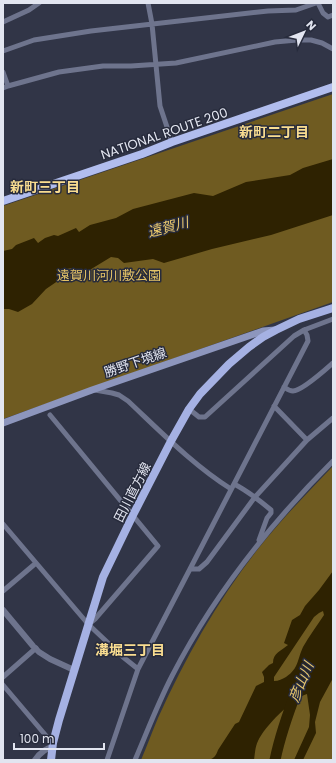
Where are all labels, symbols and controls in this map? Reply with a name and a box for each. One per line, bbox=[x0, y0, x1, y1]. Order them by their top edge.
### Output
north arrow bbox=[284, 12, 324, 52]
text: N bbox=[303, 17, 320, 34]
street label: NATIONAL ROUTE 200 bbox=[98, 103, 230, 164]
district label: 新町二丁目 bbox=[239, 122, 309, 142]
district label: 新町三丁目 bbox=[10, 177, 80, 197]
water label: 遠賀川 bbox=[145, 211, 193, 242]
park label: 遠賀川河川敷公園 bbox=[57, 266, 161, 285]
street label: 勝野下境線 bbox=[101, 343, 169, 382]
street label: 田川直方線 bbox=[109, 459, 156, 526]
district label: 溝堀三丁目 bbox=[95, 640, 165, 660]
water label: 彦山川 bbox=[284, 657, 319, 705]
scale bar bbox=[14, 725, 104, 751]
text: 100 m bbox=[20, 730, 54, 747]

